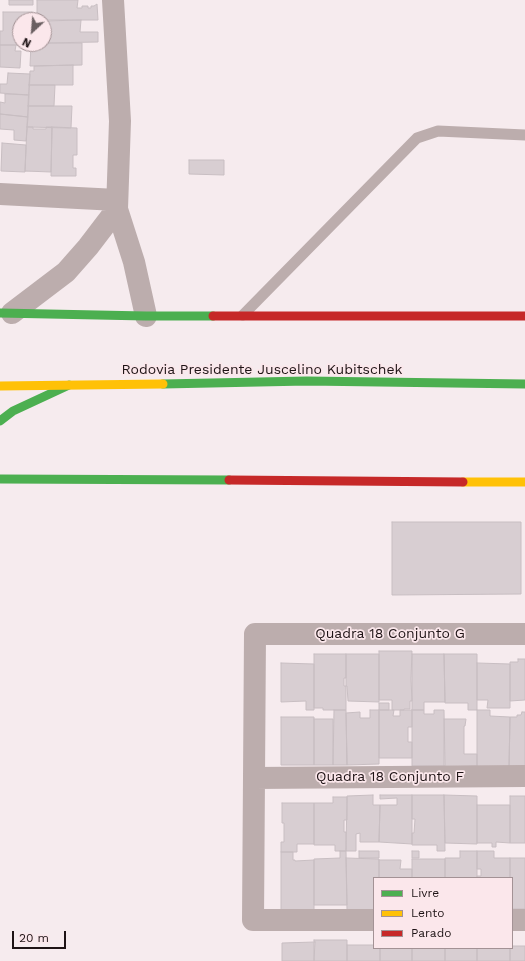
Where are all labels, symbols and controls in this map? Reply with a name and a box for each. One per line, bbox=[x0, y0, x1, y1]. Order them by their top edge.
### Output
north arrow bbox=[12, 12, 52, 52]
text: N bbox=[20, 35, 33, 50]
street label: Rodovia Presidente Juscelino Kubitschek bbox=[121, 362, 403, 378]
street label: Quadra 18 Conjunto G bbox=[315, 626, 465, 642]
street label: Quadra 18 Conjunto F bbox=[316, 769, 464, 785]
legend bbox=[373, 877, 513, 949]
text: Livre bbox=[411, 886, 439, 900]
text: Lento bbox=[411, 906, 445, 920]
scale bar bbox=[14, 923, 68, 949]
text: Parado bbox=[411, 926, 451, 940]
text: 20 m bbox=[19, 931, 49, 945]

